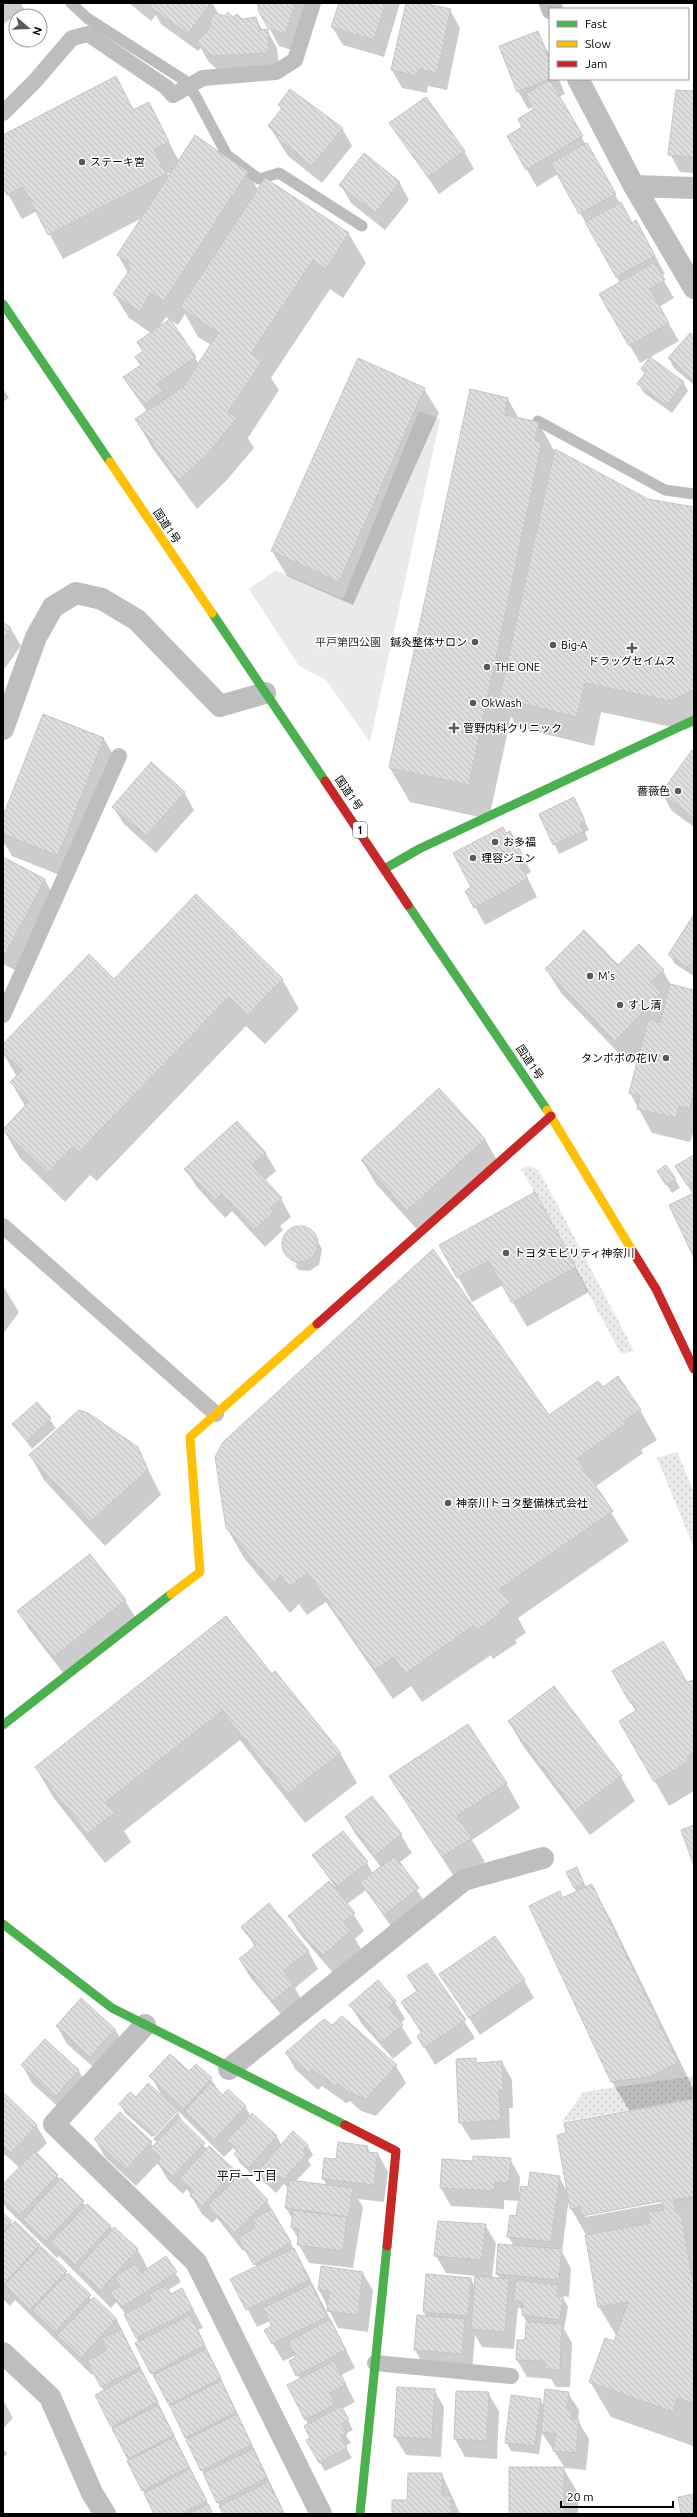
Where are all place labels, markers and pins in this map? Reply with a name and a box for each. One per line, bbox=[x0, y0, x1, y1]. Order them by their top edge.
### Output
place label: ステーキ宮 bbox=[90, 156, 145, 168]
marker: ステーキ宮 bbox=[77, 157, 87, 167]
place label: 鍼灸整体サロン bbox=[390, 636, 467, 648]
marker: 鍼灸整体サロン bbox=[470, 637, 480, 647]
place label: Big-A bbox=[561, 639, 588, 651]
marker: Big-A bbox=[548, 640, 558, 650]
marker: ドラッグセイムス bbox=[627, 643, 637, 653]
place label: ドラッグセイムス bbox=[588, 655, 676, 667]
place label: THE ONE bbox=[495, 661, 540, 673]
marker: THE ONE bbox=[482, 662, 492, 672]
place label: OkWash bbox=[481, 697, 522, 709]
marker: OkWash bbox=[468, 698, 478, 708]
marker: 菅野内科クリニック bbox=[448, 722, 460, 734]
place label: 菅野内科クリニック bbox=[463, 722, 562, 734]
place label: 薔薇色 bbox=[637, 785, 670, 797]
marker: 薔薇色 bbox=[673, 786, 683, 796]
place label: お多福 bbox=[503, 836, 536, 848]
marker: お多福 bbox=[490, 837, 500, 847]
place label: 理容ジュン bbox=[481, 852, 535, 864]
marker: 理容ジュン bbox=[468, 853, 478, 863]
place label: M's bbox=[598, 970, 615, 982]
marker: M's bbox=[585, 971, 595, 981]
place label: すし清 bbox=[628, 999, 661, 1011]
marker: すし清 bbox=[615, 1000, 625, 1010]
place label: タンポポの花Ⅳ bbox=[581, 1052, 658, 1064]
marker: タンポポの花Ⅳ bbox=[661, 1053, 671, 1063]
place label: トヨタモビリティ神奈川 bbox=[514, 1247, 634, 1259]
marker: トヨタモビリティ神奈川 bbox=[501, 1248, 511, 1258]
place label: 神奈川トヨタ整備株式会社 bbox=[456, 1497, 588, 1509]
marker: 神奈川トヨタ整備株式会社 bbox=[443, 1498, 453, 1508]

